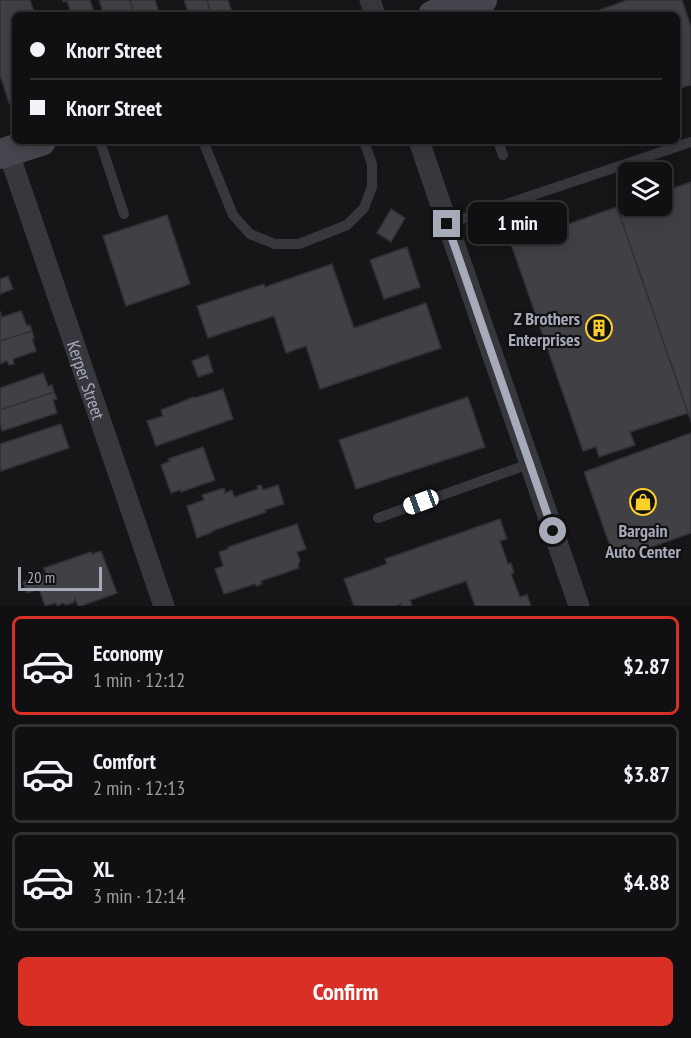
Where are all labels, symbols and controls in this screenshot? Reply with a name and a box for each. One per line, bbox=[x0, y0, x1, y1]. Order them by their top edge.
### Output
text: Knorr Street bbox=[66, 36, 162, 64]
text: Knorr Street bbox=[66, 94, 162, 122]
map controls bbox=[618, 162, 672, 216]
button: layers bbox=[618, 162, 672, 216]
callout: 1 min bbox=[468, 203, 567, 245]
route end bbox=[433, 210, 460, 237]
text: 1 min bbox=[497, 210, 538, 236]
place label: Z Brothers Enterprises bbox=[508, 307, 580, 351]
building icon: Z Brothers Enterprises bbox=[584, 313, 614, 343]
street label: Kerper Street bbox=[62, 337, 111, 422]
car bbox=[401, 487, 441, 517]
shop icon: Bargain Auto Center bbox=[628, 487, 658, 517]
route start bbox=[539, 517, 566, 544]
place label: Bargain Auto Center bbox=[604, 519, 681, 563]
scale bar bbox=[18, 564, 102, 592]
text: 20 m bbox=[27, 567, 55, 587]
icon: car bbox=[21, 639, 75, 693]
text: Economy bbox=[93, 639, 163, 667]
text: $2.87 bbox=[623, 652, 670, 680]
text: 1 min · 12:12 bbox=[93, 667, 185, 693]
icon: car bbox=[21, 747, 75, 801]
text: Comfort bbox=[93, 747, 156, 775]
text: $3.87 bbox=[623, 760, 670, 788]
text: 2 min · 12:13 bbox=[93, 775, 185, 801]
icon: car bbox=[21, 855, 75, 909]
text: XL bbox=[93, 855, 114, 883]
text: $4.88 bbox=[623, 868, 670, 896]
text: 3 min · 12:14 bbox=[93, 883, 185, 909]
button: Confirm bbox=[18, 957, 673, 1026]

